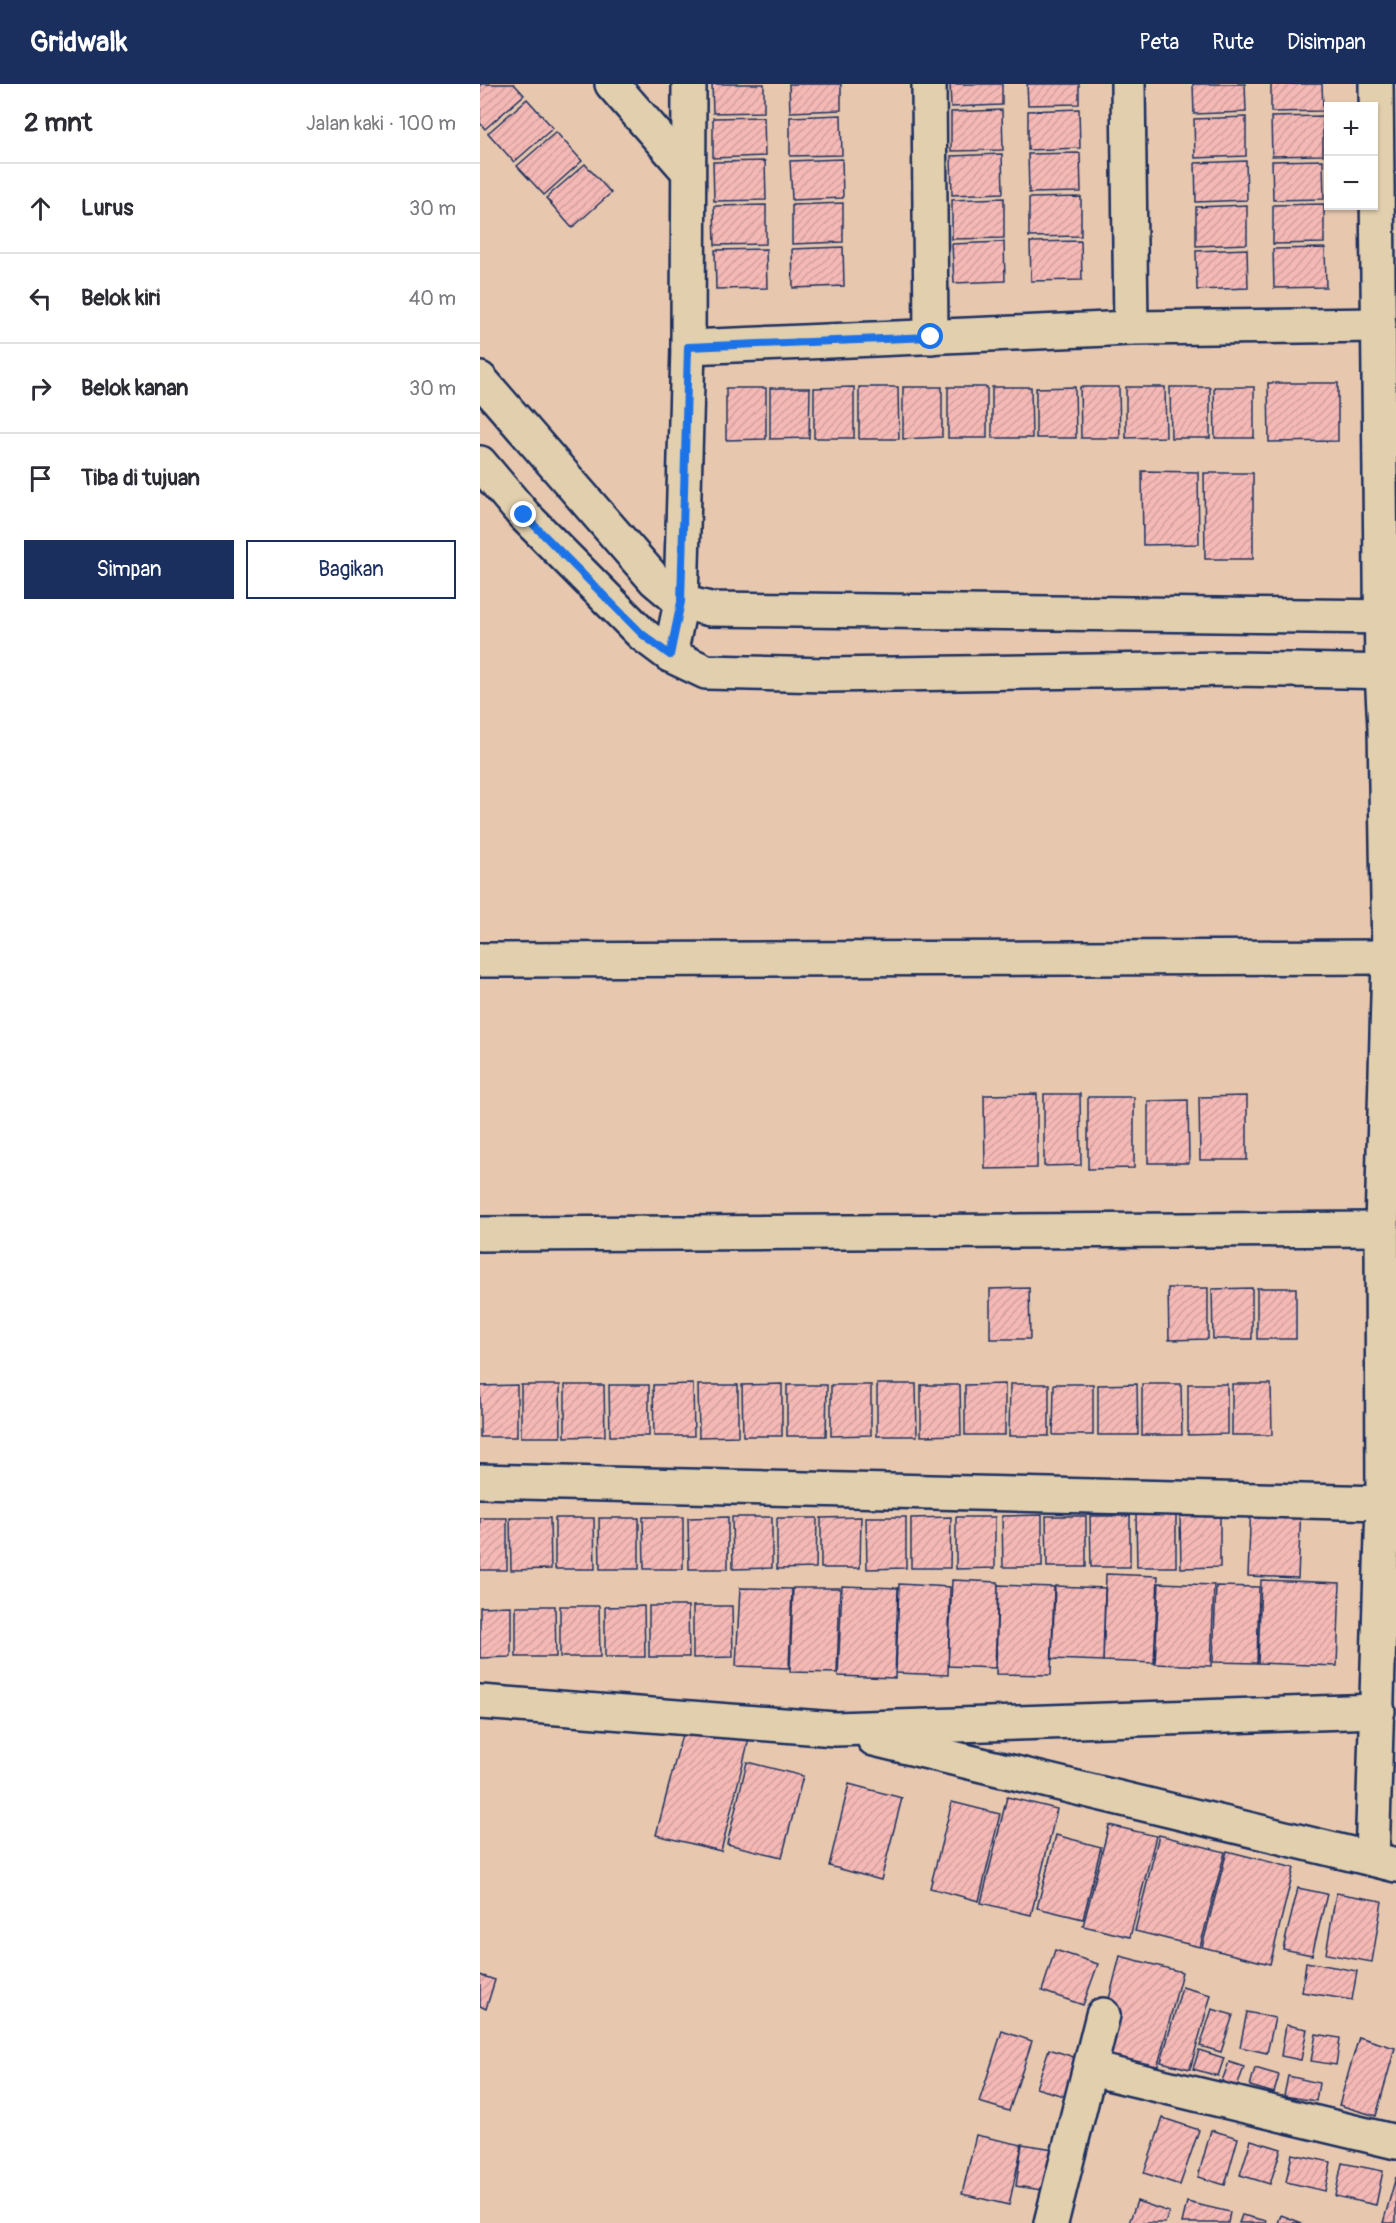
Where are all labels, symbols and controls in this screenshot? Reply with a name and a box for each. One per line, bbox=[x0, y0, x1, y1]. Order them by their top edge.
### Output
text: Gridwalk bbox=[30, 25, 128, 60]
text: Peta bbox=[1139, 29, 1179, 56]
text: Rute bbox=[1212, 29, 1254, 56]
text: Disimpan bbox=[1287, 29, 1366, 56]
map controls bbox=[1324, 102, 1378, 210]
button: + bbox=[1324, 102, 1378, 156]
text: 2 mnt bbox=[24, 107, 92, 139]
text: Jalan kaki · 100 m bbox=[306, 111, 456, 136]
button: − bbox=[1324, 156, 1378, 210]
icon: ahead bbox=[24, 192, 57, 225]
text: Lurus bbox=[81, 194, 133, 222]
text: 30 m bbox=[409, 196, 456, 221]
icon: left bbox=[24, 282, 57, 315]
text: Belok kiri bbox=[81, 284, 160, 312]
text: 40 m bbox=[409, 286, 456, 311]
route start bbox=[917, 323, 943, 349]
icon: right bbox=[24, 372, 57, 405]
text: Belok kanan bbox=[81, 374, 189, 402]
text: 30 m bbox=[409, 376, 456, 401]
icon: arrive bbox=[24, 462, 57, 495]
text: Tiba di tujuan bbox=[81, 464, 200, 492]
route end bbox=[510, 501, 536, 527]
button: Simpan bbox=[24, 540, 234, 599]
button: Bagikan bbox=[246, 540, 456, 599]

